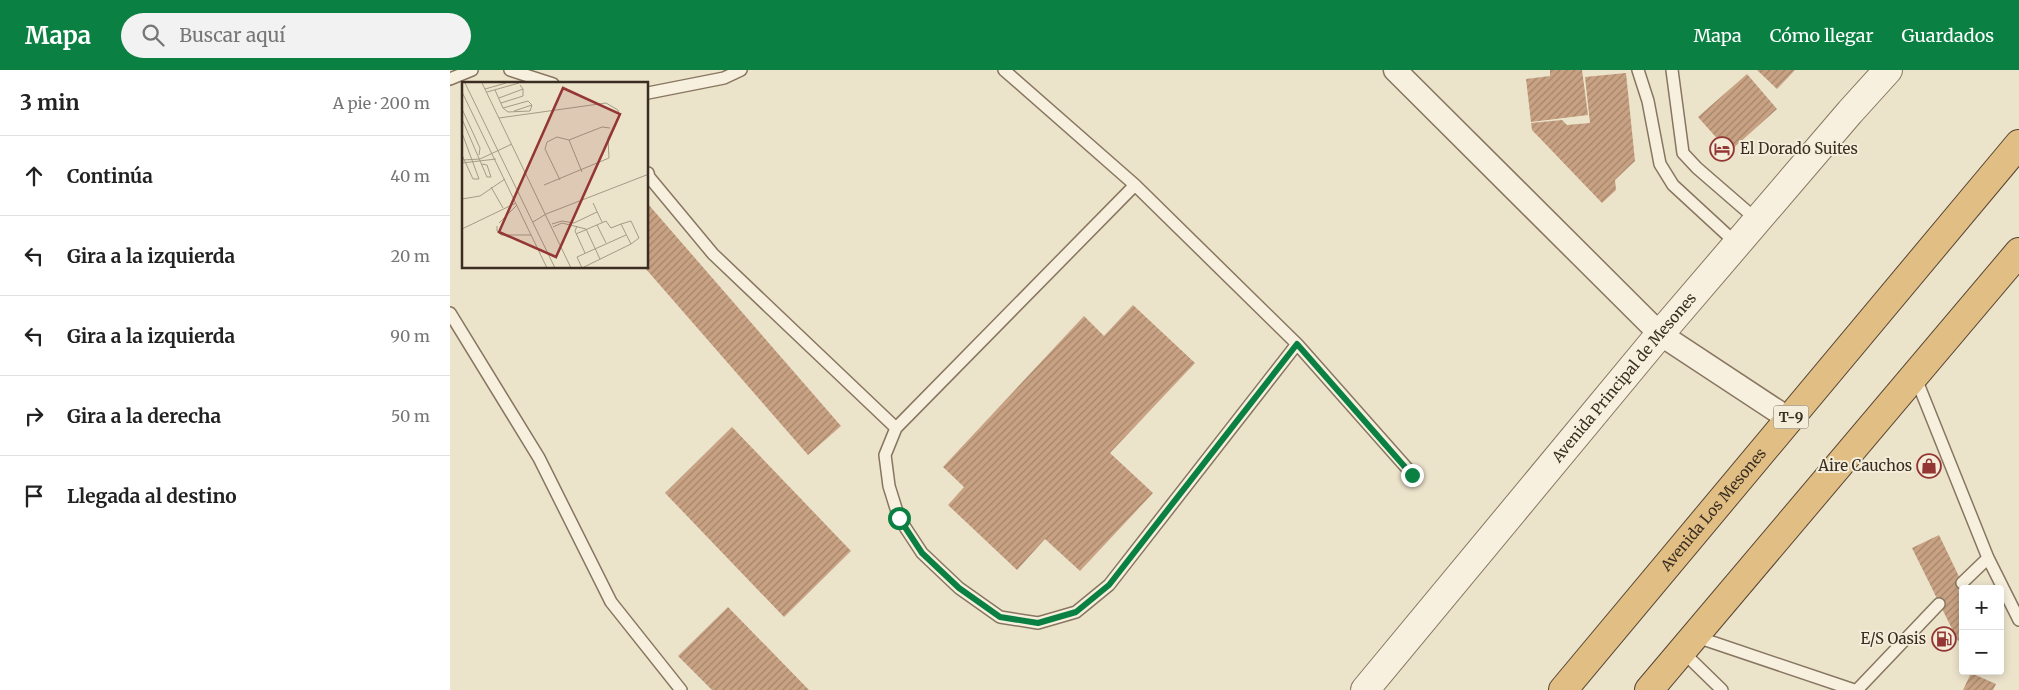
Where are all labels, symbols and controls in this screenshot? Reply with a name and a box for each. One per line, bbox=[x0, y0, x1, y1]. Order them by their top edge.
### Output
search box bbox=[121, 13, 471, 58]
text: Mapa bbox=[25, 20, 91, 51]
icon: search bbox=[139, 21, 167, 49]
text: Buscar aquí bbox=[179, 23, 285, 47]
text: Mapa bbox=[1693, 24, 1742, 47]
text: Cómo llegar bbox=[1770, 24, 1873, 47]
text: Guardados bbox=[1901, 24, 1994, 47]
inset map bbox=[462, 82, 649, 269]
text: 3 min bbox=[20, 89, 79, 116]
text: A pie · 200 m bbox=[333, 93, 430, 113]
hotel icon: El Dorado Suites bbox=[1709, 136, 1735, 162]
place label: El Dorado Suites bbox=[1740, 139, 1858, 158]
icon: ahead bbox=[20, 162, 48, 190]
text: Continúa bbox=[67, 164, 153, 188]
text: 40 m bbox=[390, 166, 430, 186]
icon: left bbox=[20, 242, 48, 270]
text: Gira a la izquierda bbox=[67, 244, 235, 268]
text: 20 m bbox=[391, 246, 430, 266]
street label: Avenida Principal de Mesones bbox=[1547, 289, 1700, 467]
icon: left bbox=[20, 322, 48, 350]
text: Gira a la izquierda bbox=[67, 324, 235, 348]
text: 90 m bbox=[390, 326, 430, 346]
icon: right bbox=[20, 402, 48, 430]
text: Gira a la derecha bbox=[67, 404, 221, 428]
text: 50 m bbox=[391, 406, 430, 426]
road number: T-9 bbox=[1774, 406, 1808, 428]
street label: Avenida Los Mesones bbox=[1656, 444, 1770, 576]
shop icon: Aire Cauchos bbox=[1916, 453, 1942, 479]
place label: Aire Cauchos bbox=[1817, 456, 1912, 475]
route end bbox=[1401, 464, 1424, 487]
icon: arrive bbox=[20, 482, 48, 510]
text: Llegada al destino bbox=[67, 484, 237, 508]
route start bbox=[888, 507, 911, 530]
map controls bbox=[1959, 585, 2004, 675]
button: + bbox=[1959, 585, 2004, 630]
fuel station icon: E/S Oasis bbox=[1931, 626, 1957, 652]
place label: E/S Oasis bbox=[1861, 629, 1926, 648]
button: − bbox=[1959, 630, 2004, 675]

